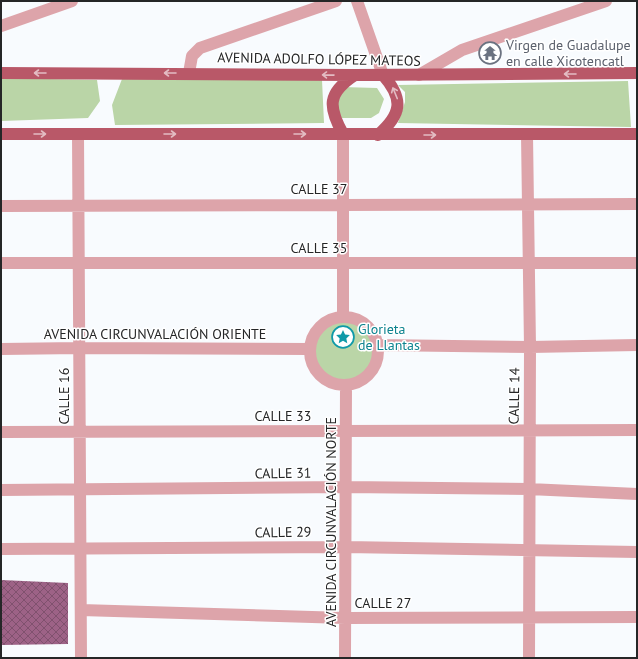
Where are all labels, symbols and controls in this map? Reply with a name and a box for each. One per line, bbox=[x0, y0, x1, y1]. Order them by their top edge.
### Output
place label: Virgen de Guadalupe en calle Xicotencatl bbox=[505, 36, 631, 70]
temple icon: Virgen de Guadalupe en calle Xicotencatl bbox=[477, 40, 503, 66]
street label: AVENIDA ADOLFO LÓPEZ MATEOS bbox=[217, 48, 421, 70]
one-way arrow bbox=[34, 69, 47, 77]
one-way arrow bbox=[164, 69, 177, 77]
one-way arrow bbox=[564, 70, 577, 78]
one-way arrow bbox=[322, 71, 335, 79]
one-way arrow bbox=[390, 87, 398, 99]
one-way arrow bbox=[33, 130, 46, 138]
one-way arrow bbox=[163, 130, 176, 138]
one-way arrow bbox=[293, 130, 306, 138]
one-way arrow bbox=[423, 131, 436, 139]
street label: CALLE 37 bbox=[291, 180, 347, 198]
street label: CALLE 35 bbox=[291, 239, 347, 257]
place label: Glorieta de Llantas bbox=[358, 320, 420, 354]
place icon: Glorieta de Llantas bbox=[330, 324, 356, 350]
street label: AVENIDA CIRCUNVALACIÓN ORIENTE bbox=[44, 325, 266, 343]
street label: CALLE 14 bbox=[505, 367, 524, 425]
street label: CALLE 16 bbox=[55, 368, 73, 424]
street label: CALLE 33 bbox=[255, 407, 311, 425]
street label: AVENIDA CIRCUNVALACIÓN NORTE bbox=[322, 417, 340, 627]
street label: CALLE 31 bbox=[254, 464, 312, 482]
street label: CALLE 29 bbox=[254, 523, 312, 541]
street label: CALLE 27 bbox=[355, 594, 411, 612]

